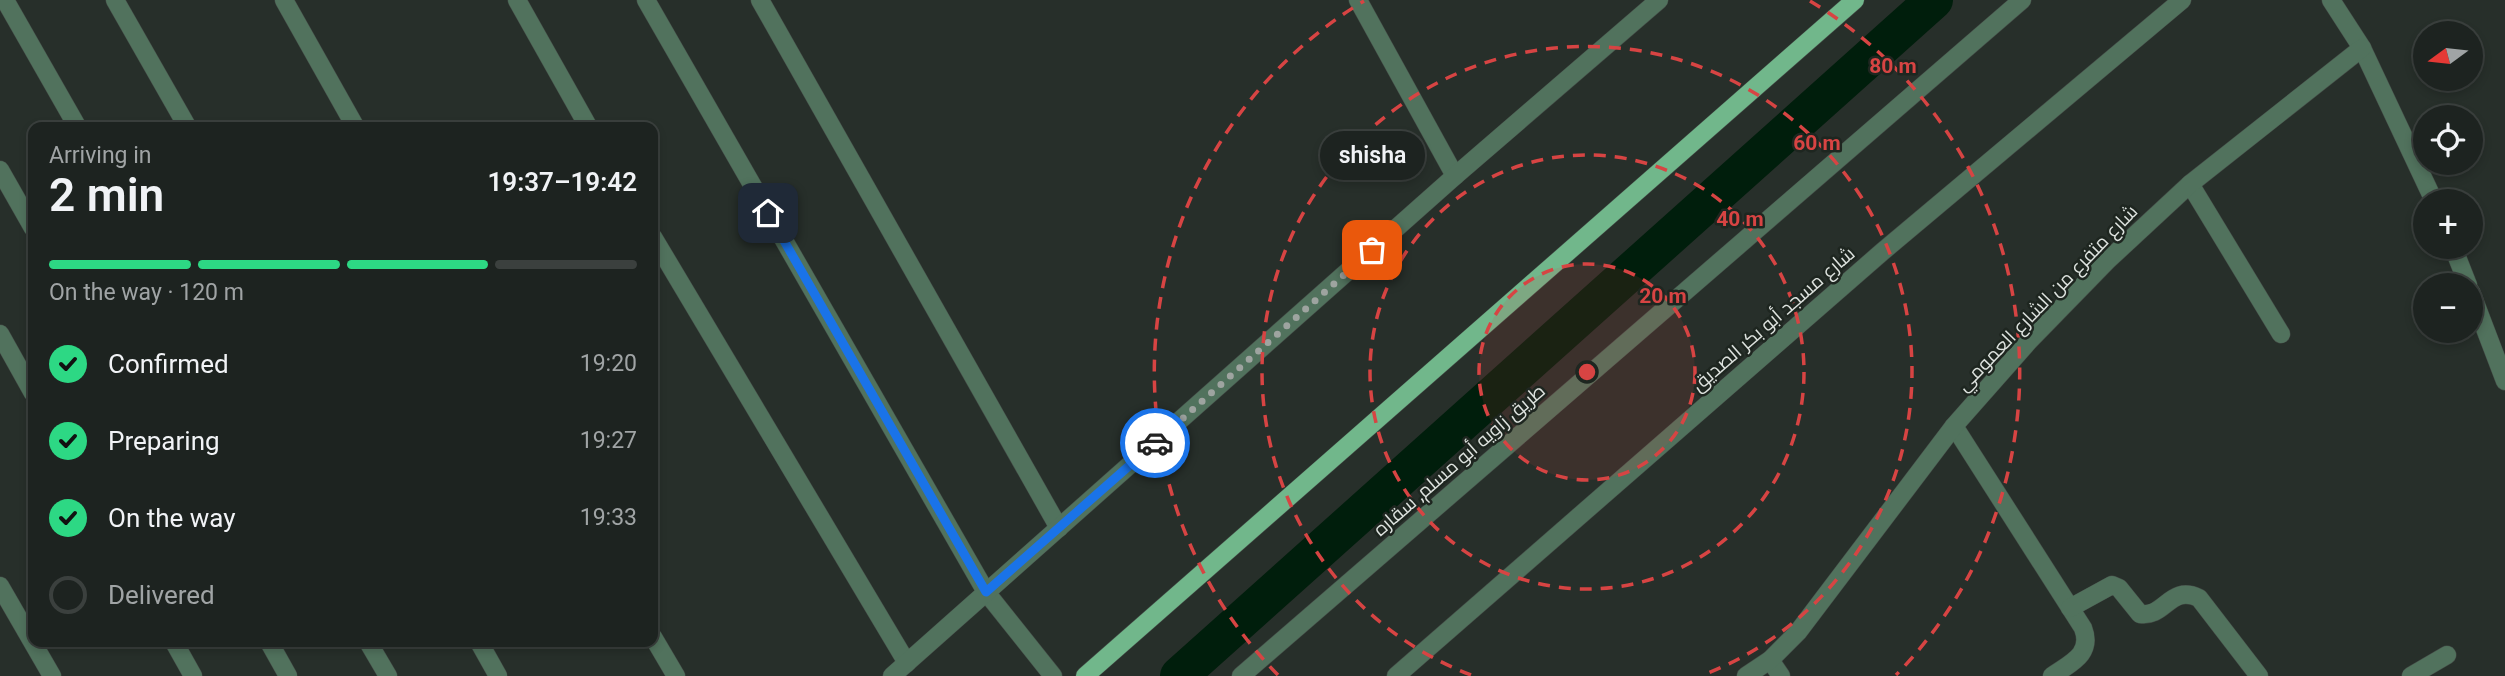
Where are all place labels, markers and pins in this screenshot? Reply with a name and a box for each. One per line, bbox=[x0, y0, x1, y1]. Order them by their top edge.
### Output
callout: shisha bbox=[1320, 131, 1424, 180]
pin bbox=[738, 183, 798, 243]
pin bbox=[1342, 220, 1402, 280]
centre of rings bbox=[1575, 360, 1599, 384]

